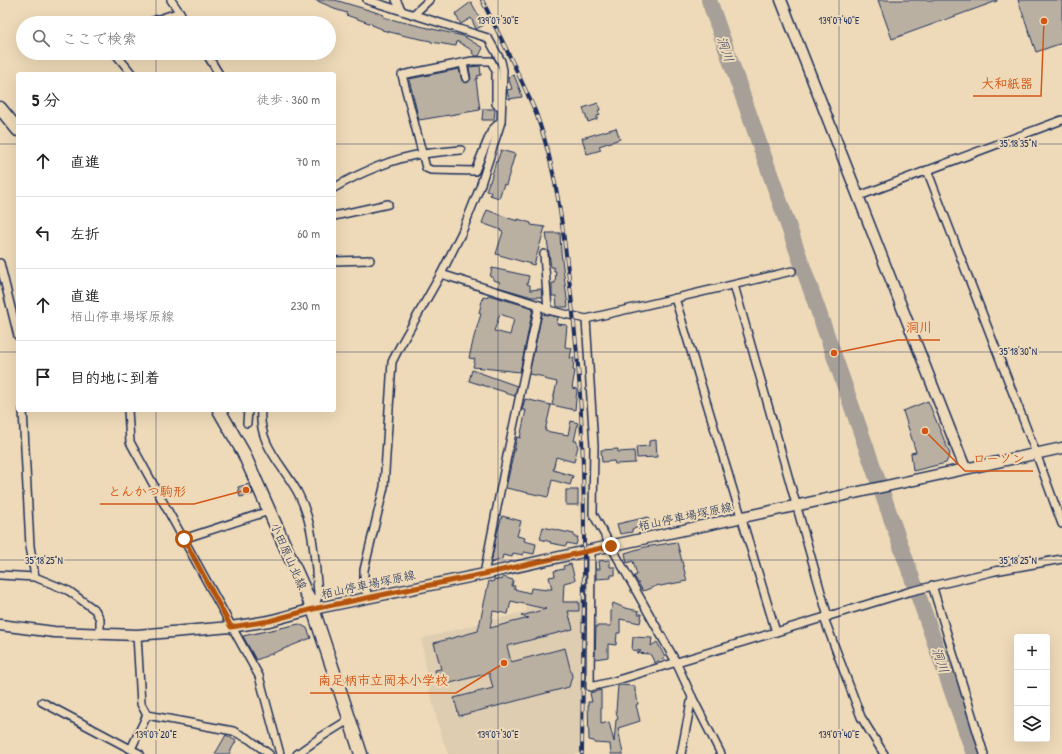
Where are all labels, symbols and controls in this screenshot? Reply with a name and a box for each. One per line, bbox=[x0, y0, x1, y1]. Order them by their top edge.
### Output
text: 139°07'30"E bbox=[477, 14, 519, 27]
text: 139°07'40"E bbox=[819, 14, 860, 27]
search box bbox=[16, 16, 336, 60]
icon: search bbox=[30, 27, 52, 49]
text: ここで検索 bbox=[62, 28, 137, 49]
water label: 洞川 bbox=[713, 34, 739, 64]
callout: 大和紙器 bbox=[973, 71, 1041, 96]
text: 大和紙器 bbox=[981, 74, 1033, 92]
text: 5 分 bbox=[32, 88, 60, 111]
text: 徒歩 · 360 m bbox=[257, 90, 320, 108]
text: 35°18'35"N bbox=[999, 137, 1037, 150]
icon: ahead bbox=[32, 150, 54, 172]
text: 直進 bbox=[70, 151, 100, 172]
text: 70 m bbox=[296, 152, 320, 170]
icon: left bbox=[32, 222, 54, 244]
text: 左折 bbox=[70, 223, 100, 244]
text: 60 m bbox=[297, 224, 320, 242]
text: 直進 bbox=[70, 285, 100, 306]
icon: ahead bbox=[32, 294, 54, 316]
text: 230 m bbox=[290, 296, 320, 314]
text: 栢山停車場塚原線 bbox=[70, 307, 174, 325]
callout: 洞川 bbox=[898, 315, 940, 340]
text: 洞川 bbox=[906, 318, 932, 336]
text: 35°18'30"N bbox=[999, 345, 1037, 358]
icon: arrive bbox=[32, 366, 54, 388]
text: 目的地に到着 bbox=[70, 367, 160, 388]
callout: ローソン bbox=[965, 446, 1033, 471]
text: ローソン bbox=[973, 449, 1025, 467]
callout: とんかつ駒形 bbox=[100, 479, 194, 504]
text: とんかつ駒形 bbox=[108, 482, 186, 500]
street label: 栢山停車場塚原線 bbox=[636, 498, 734, 534]
street label: 小田原山北線 bbox=[267, 520, 311, 592]
route start bbox=[175, 530, 193, 548]
route end bbox=[602, 537, 620, 555]
text: 35°18'25"N bbox=[25, 554, 63, 567]
text: 35°18'25"N bbox=[999, 554, 1037, 567]
street label: 栢山停車場塚原線 bbox=[319, 566, 417, 602]
map controls bbox=[1014, 634, 1050, 742]
button: + bbox=[1014, 634, 1050, 670]
water label: 洞川 bbox=[928, 645, 954, 675]
callout: 南足柄市立岡本小学校 bbox=[310, 668, 456, 693]
button: − bbox=[1014, 670, 1050, 706]
text: 南足柄市立岡本小学校 bbox=[318, 671, 448, 689]
button: layers bbox=[1014, 706, 1050, 742]
text: 139°07'20"E bbox=[135, 728, 177, 741]
text: 139°07'30"E bbox=[477, 728, 519, 741]
text: 139°07'40"E bbox=[819, 728, 860, 741]

